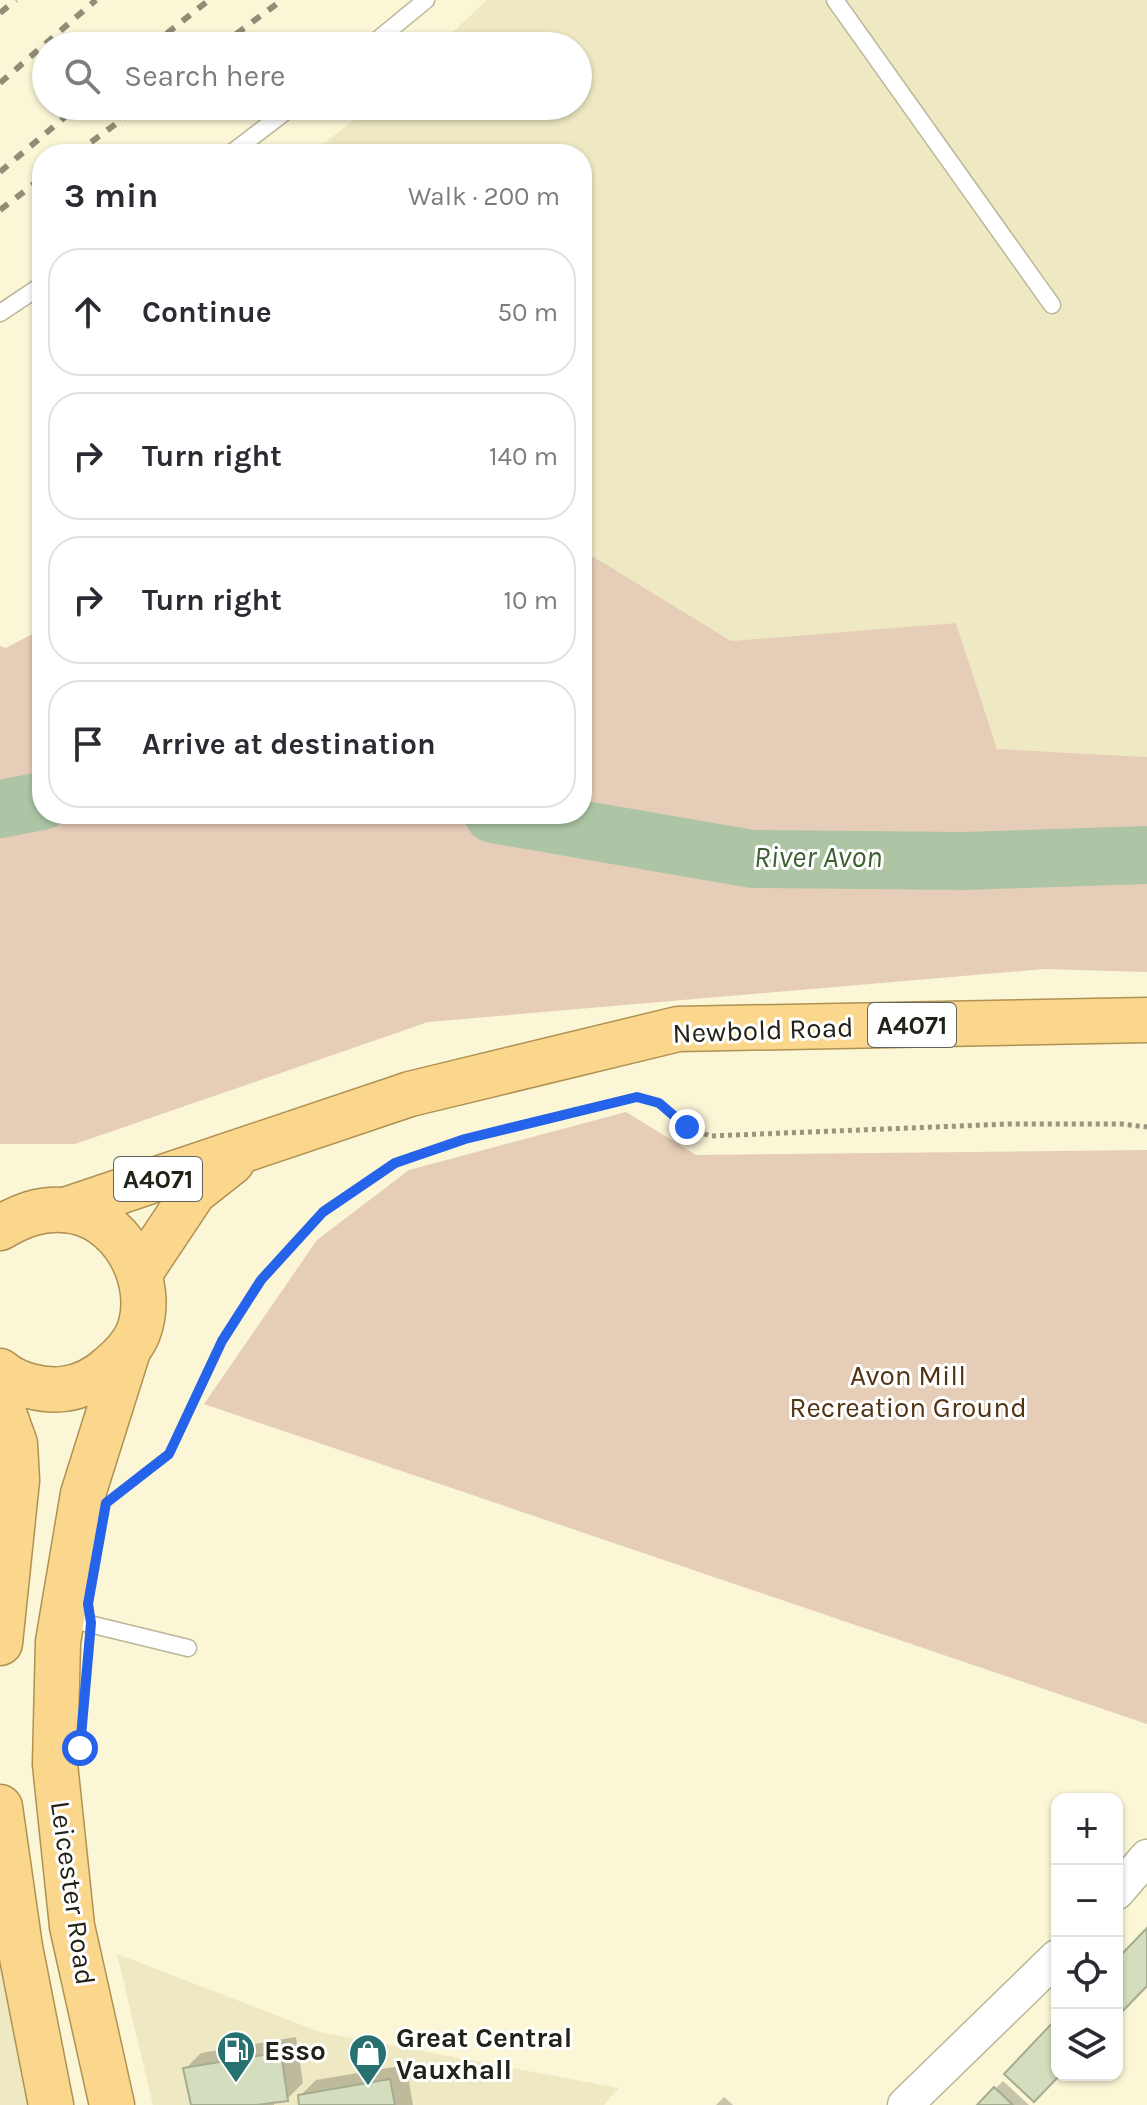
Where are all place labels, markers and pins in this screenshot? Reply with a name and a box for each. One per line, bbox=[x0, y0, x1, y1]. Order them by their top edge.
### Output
place label: Great Central Vauxhall bbox=[396, 2021, 572, 2086]
fuel station icon: Esso bbox=[215, 2029, 257, 2084]
shop icon: Great Central Vauxhall bbox=[347, 2032, 389, 2087]
place label: Esso bbox=[264, 2034, 326, 2067]

